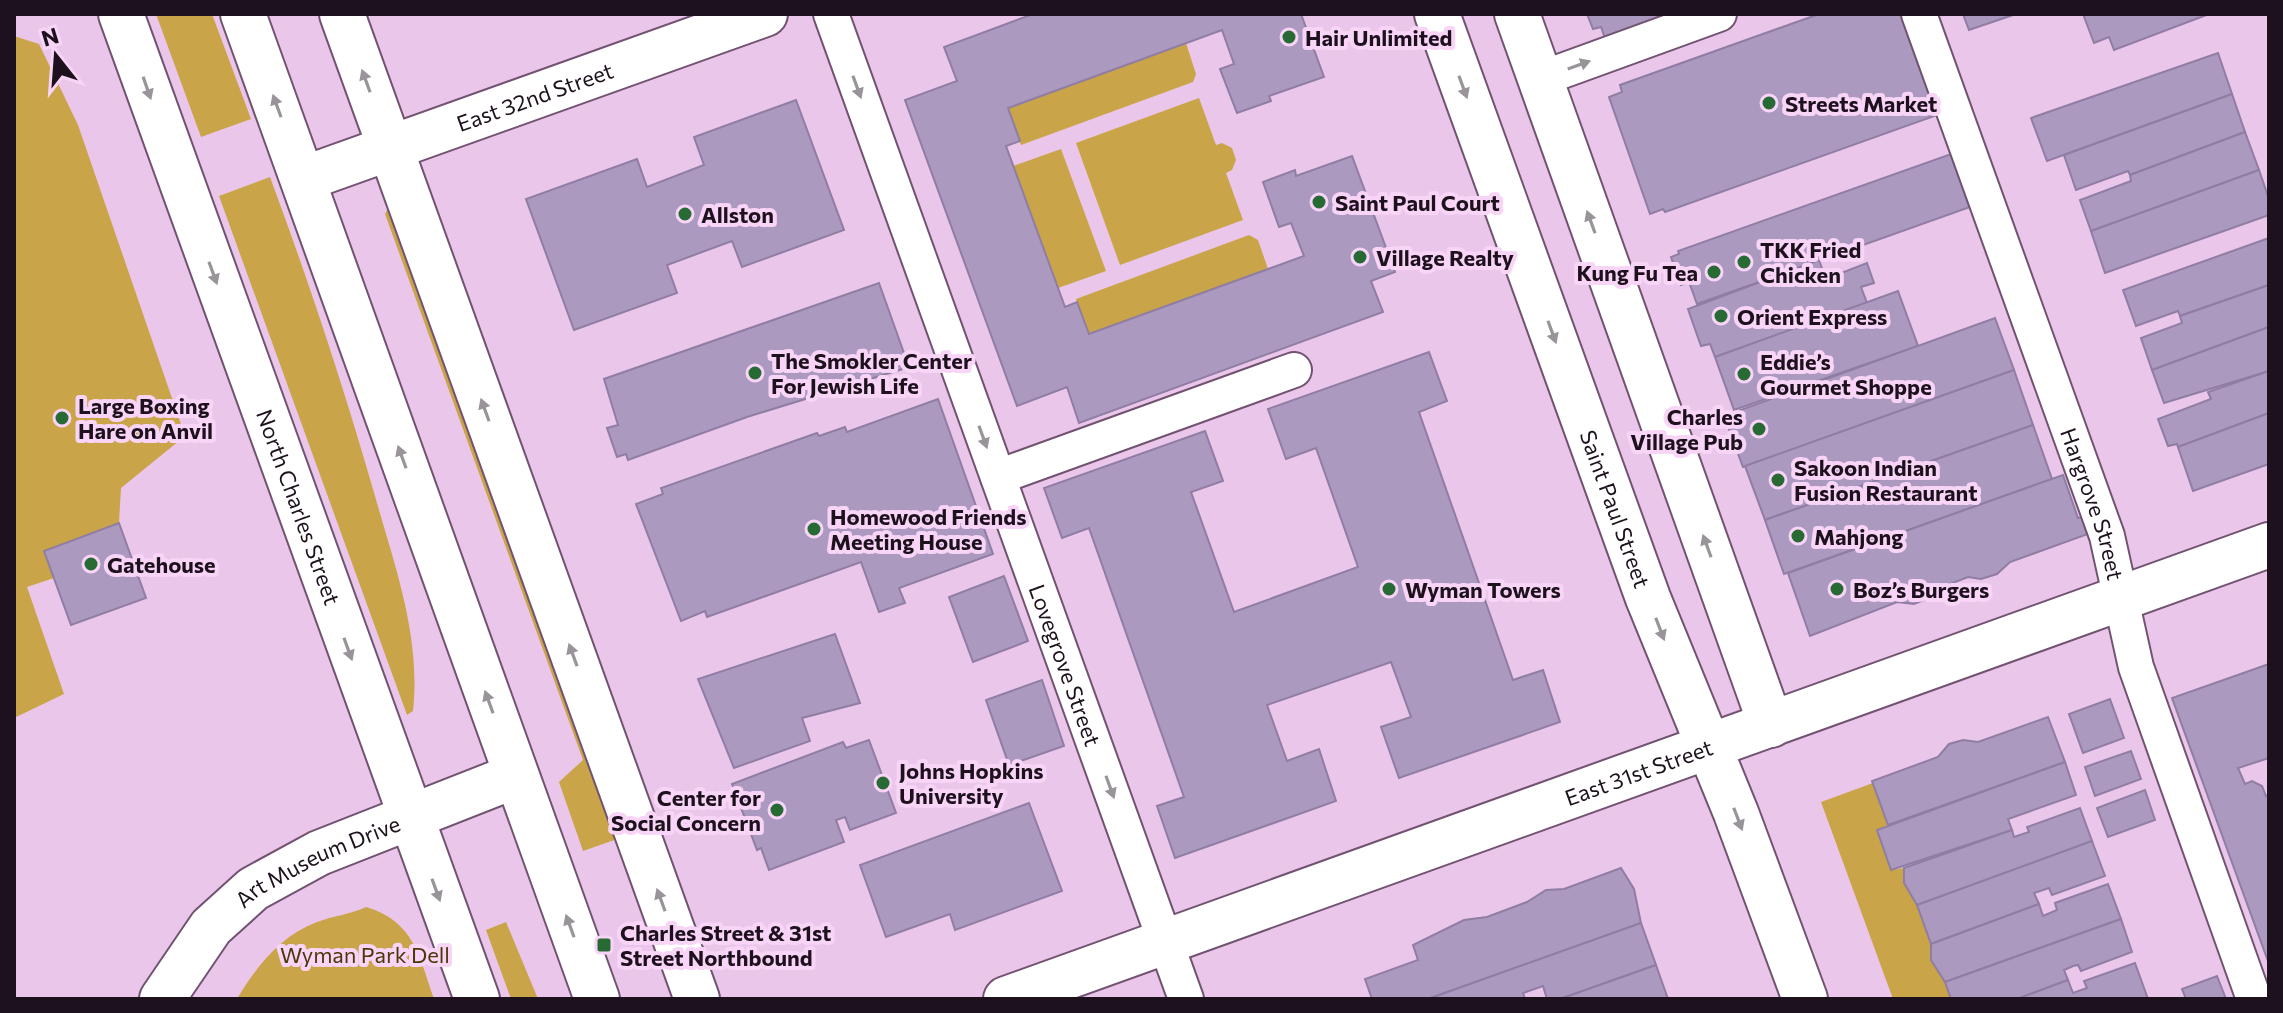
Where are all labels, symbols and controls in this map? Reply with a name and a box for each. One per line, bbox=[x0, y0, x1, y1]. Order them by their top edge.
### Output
north arrow bbox=[16, 16, 96, 96]
text: N bbox=[38, 21, 62, 52]
place label: Hair Unlimited bbox=[1305, 24, 1452, 51]
marker: Hair Unlimited bbox=[1280, 28, 1298, 46]
street label: East 32nd Street bbox=[453, 56, 617, 137]
one-way arrow bbox=[1567, 58, 1591, 71]
one-way arrow bbox=[359, 69, 372, 93]
one-way arrow bbox=[141, 76, 153, 100]
one-way arrow bbox=[852, 76, 864, 100]
one-way arrow bbox=[1458, 76, 1470, 100]
place label: Streets Market bbox=[1785, 90, 1937, 117]
one-way arrow bbox=[270, 94, 283, 118]
marker: Streets Market bbox=[1760, 94, 1778, 112]
place label: Saint Paul Court bbox=[1335, 189, 1500, 216]
marker: Saint Paul Court bbox=[1310, 193, 1328, 211]
place label: Allston bbox=[701, 201, 774, 228]
marker: Allston bbox=[676, 205, 694, 223]
one-way arrow bbox=[1585, 209, 1597, 233]
place label: TKK Fried Chicken bbox=[1760, 236, 1861, 288]
place label: Village Realty bbox=[1376, 244, 1514, 271]
marker: Village Realty bbox=[1351, 248, 1369, 266]
marker: TKK Fried Chicken bbox=[1735, 253, 1753, 271]
place label: Kung Fu Tea bbox=[1576, 259, 1698, 286]
one-way arrow bbox=[207, 261, 219, 285]
marker: Kung Fu Tea bbox=[1705, 263, 1723, 281]
place label: Orient Express bbox=[1737, 303, 1887, 330]
marker: Orient Express bbox=[1712, 307, 1730, 325]
one-way arrow bbox=[1546, 320, 1559, 344]
place label: The Smokler Center For Jewish Life bbox=[771, 347, 972, 399]
place label: Eddie’s Gourmet Shoppe bbox=[1760, 348, 1932, 400]
marker: The Smokler Center For Jewish Life bbox=[746, 364, 764, 382]
marker: Eddie’s Gourmet Shoppe bbox=[1735, 365, 1753, 383]
place label: Large Boxing Hare on Anvil bbox=[78, 392, 213, 444]
one-way arrow bbox=[478, 398, 491, 422]
place label: Charles Village Pub bbox=[1630, 403, 1743, 455]
street label: North Charles Street bbox=[251, 405, 347, 608]
marker: Large Boxing Hare on Anvil bbox=[53, 409, 71, 427]
marker: Charles Village Pub bbox=[1750, 420, 1768, 438]
street label: Hargrove Street bbox=[2056, 424, 2130, 582]
one-way arrow bbox=[978, 426, 990, 450]
street label: Saint Paul Street bbox=[1575, 426, 1657, 591]
one-way arrow bbox=[395, 445, 408, 469]
place label: Sakoon Indian Fusion Restaurant bbox=[1794, 454, 1978, 506]
marker: Sakoon Indian Fusion Restaurant bbox=[1769, 471, 1787, 489]
place label: Homewood Friends Meeting House bbox=[830, 503, 1026, 555]
marker: Homewood Friends Meeting House bbox=[805, 520, 823, 538]
place label: Mahjong bbox=[1814, 523, 1903, 550]
marker: Mahjong bbox=[1789, 527, 1807, 545]
one-way arrow bbox=[1700, 533, 1713, 557]
place label: Gatehouse bbox=[107, 551, 216, 578]
marker: Gatehouse bbox=[82, 555, 100, 573]
place label: Wyman Towers bbox=[1405, 576, 1561, 603]
place label: Boz’s Burgers bbox=[1853, 576, 1989, 603]
street label: Lovegrove Street bbox=[1024, 580, 1107, 750]
marker: Wyman Towers bbox=[1380, 580, 1398, 598]
marker: Boz’s Burgers bbox=[1828, 580, 1846, 598]
one-way arrow bbox=[1654, 617, 1667, 641]
one-way arrow bbox=[342, 638, 354, 662]
one-way arrow bbox=[566, 643, 578, 667]
one-way arrow bbox=[482, 690, 494, 714]
street label: East 31st Street bbox=[1561, 733, 1716, 811]
place label: Johns Hopkins University bbox=[899, 757, 1043, 809]
marker: Johns Hopkins University bbox=[874, 774, 892, 792]
one-way arrow bbox=[1104, 776, 1116, 800]
place label: Center for Social Concern bbox=[611, 784, 761, 836]
marker: Center for Social Concern bbox=[768, 801, 786, 819]
one-way arrow bbox=[1732, 807, 1745, 831]
street label: Art Museum Drive bbox=[229, 809, 404, 913]
one-way arrow bbox=[430, 878, 443, 902]
one-way arrow bbox=[654, 887, 667, 911]
one-way arrow bbox=[564, 914, 576, 938]
place label: Charles Street & 31st Street Northbound bbox=[620, 919, 831, 971]
marker: Charles Street & 31st Street Northbound bbox=[595, 936, 613, 954]
park label: Wyman Park Dell bbox=[280, 941, 450, 968]

